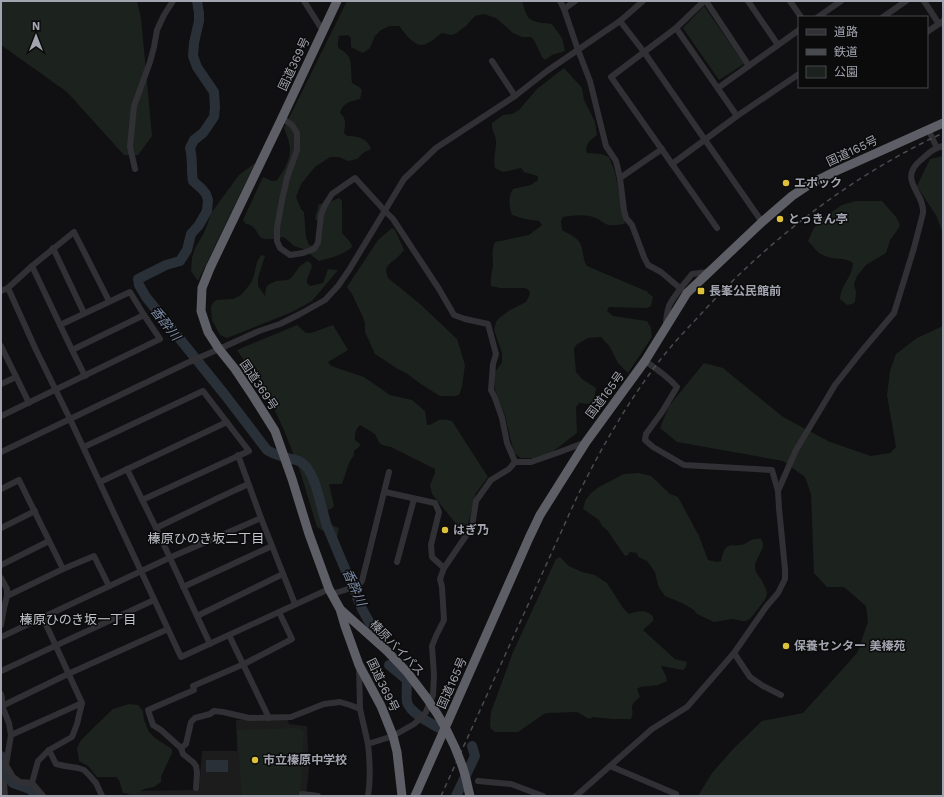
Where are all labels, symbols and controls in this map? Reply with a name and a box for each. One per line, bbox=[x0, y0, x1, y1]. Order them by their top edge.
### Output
north arrow bbox=[16, 16, 56, 56]
legend bbox=[798, 16, 928, 88]
text: N bbox=[32, 20, 40, 33]
text: 道路 bbox=[834, 25, 858, 39]
street label: 国道369号 bbox=[275, 35, 313, 93]
text: 鉄道 bbox=[834, 45, 858, 59]
text: 公園 bbox=[834, 65, 858, 79]
street label: 国道165号 bbox=[824, 133, 880, 169]
place label: エポック bbox=[794, 176, 842, 190]
marker: エポック bbox=[781, 178, 791, 188]
place label: とっきん亭 bbox=[788, 212, 848, 226]
marker: とっきん亭 bbox=[775, 214, 785, 224]
place label: 長峯公民館前 bbox=[709, 284, 781, 298]
marker: 長峯公民館前 bbox=[696, 286, 706, 296]
water label: 香酔川 bbox=[148, 303, 185, 345]
street label: 国道369号 bbox=[237, 357, 281, 413]
street label: 国道165号 bbox=[583, 369, 627, 421]
place label: はぎ乃 bbox=[453, 523, 489, 537]
marker: はぎ乃 bbox=[440, 525, 450, 535]
district label: 榛原ひのき坂二丁目 bbox=[148, 531, 264, 546]
water label: 香酔川 bbox=[340, 566, 370, 610]
district label: 榛原ひのき坂一丁目 bbox=[20, 612, 136, 627]
street label: 榛原バイパス bbox=[367, 617, 427, 679]
place label: 保養センター 美榛苑 bbox=[794, 639, 905, 653]
marker: 保養センター 美榛苑 bbox=[781, 641, 791, 651]
street label: 国道165号 bbox=[434, 655, 470, 711]
street label: 国道369号 bbox=[364, 656, 402, 714]
place label: 市立榛原中学校 bbox=[263, 753, 347, 767]
marker: 市立榛原中学校 bbox=[250, 755, 260, 765]

